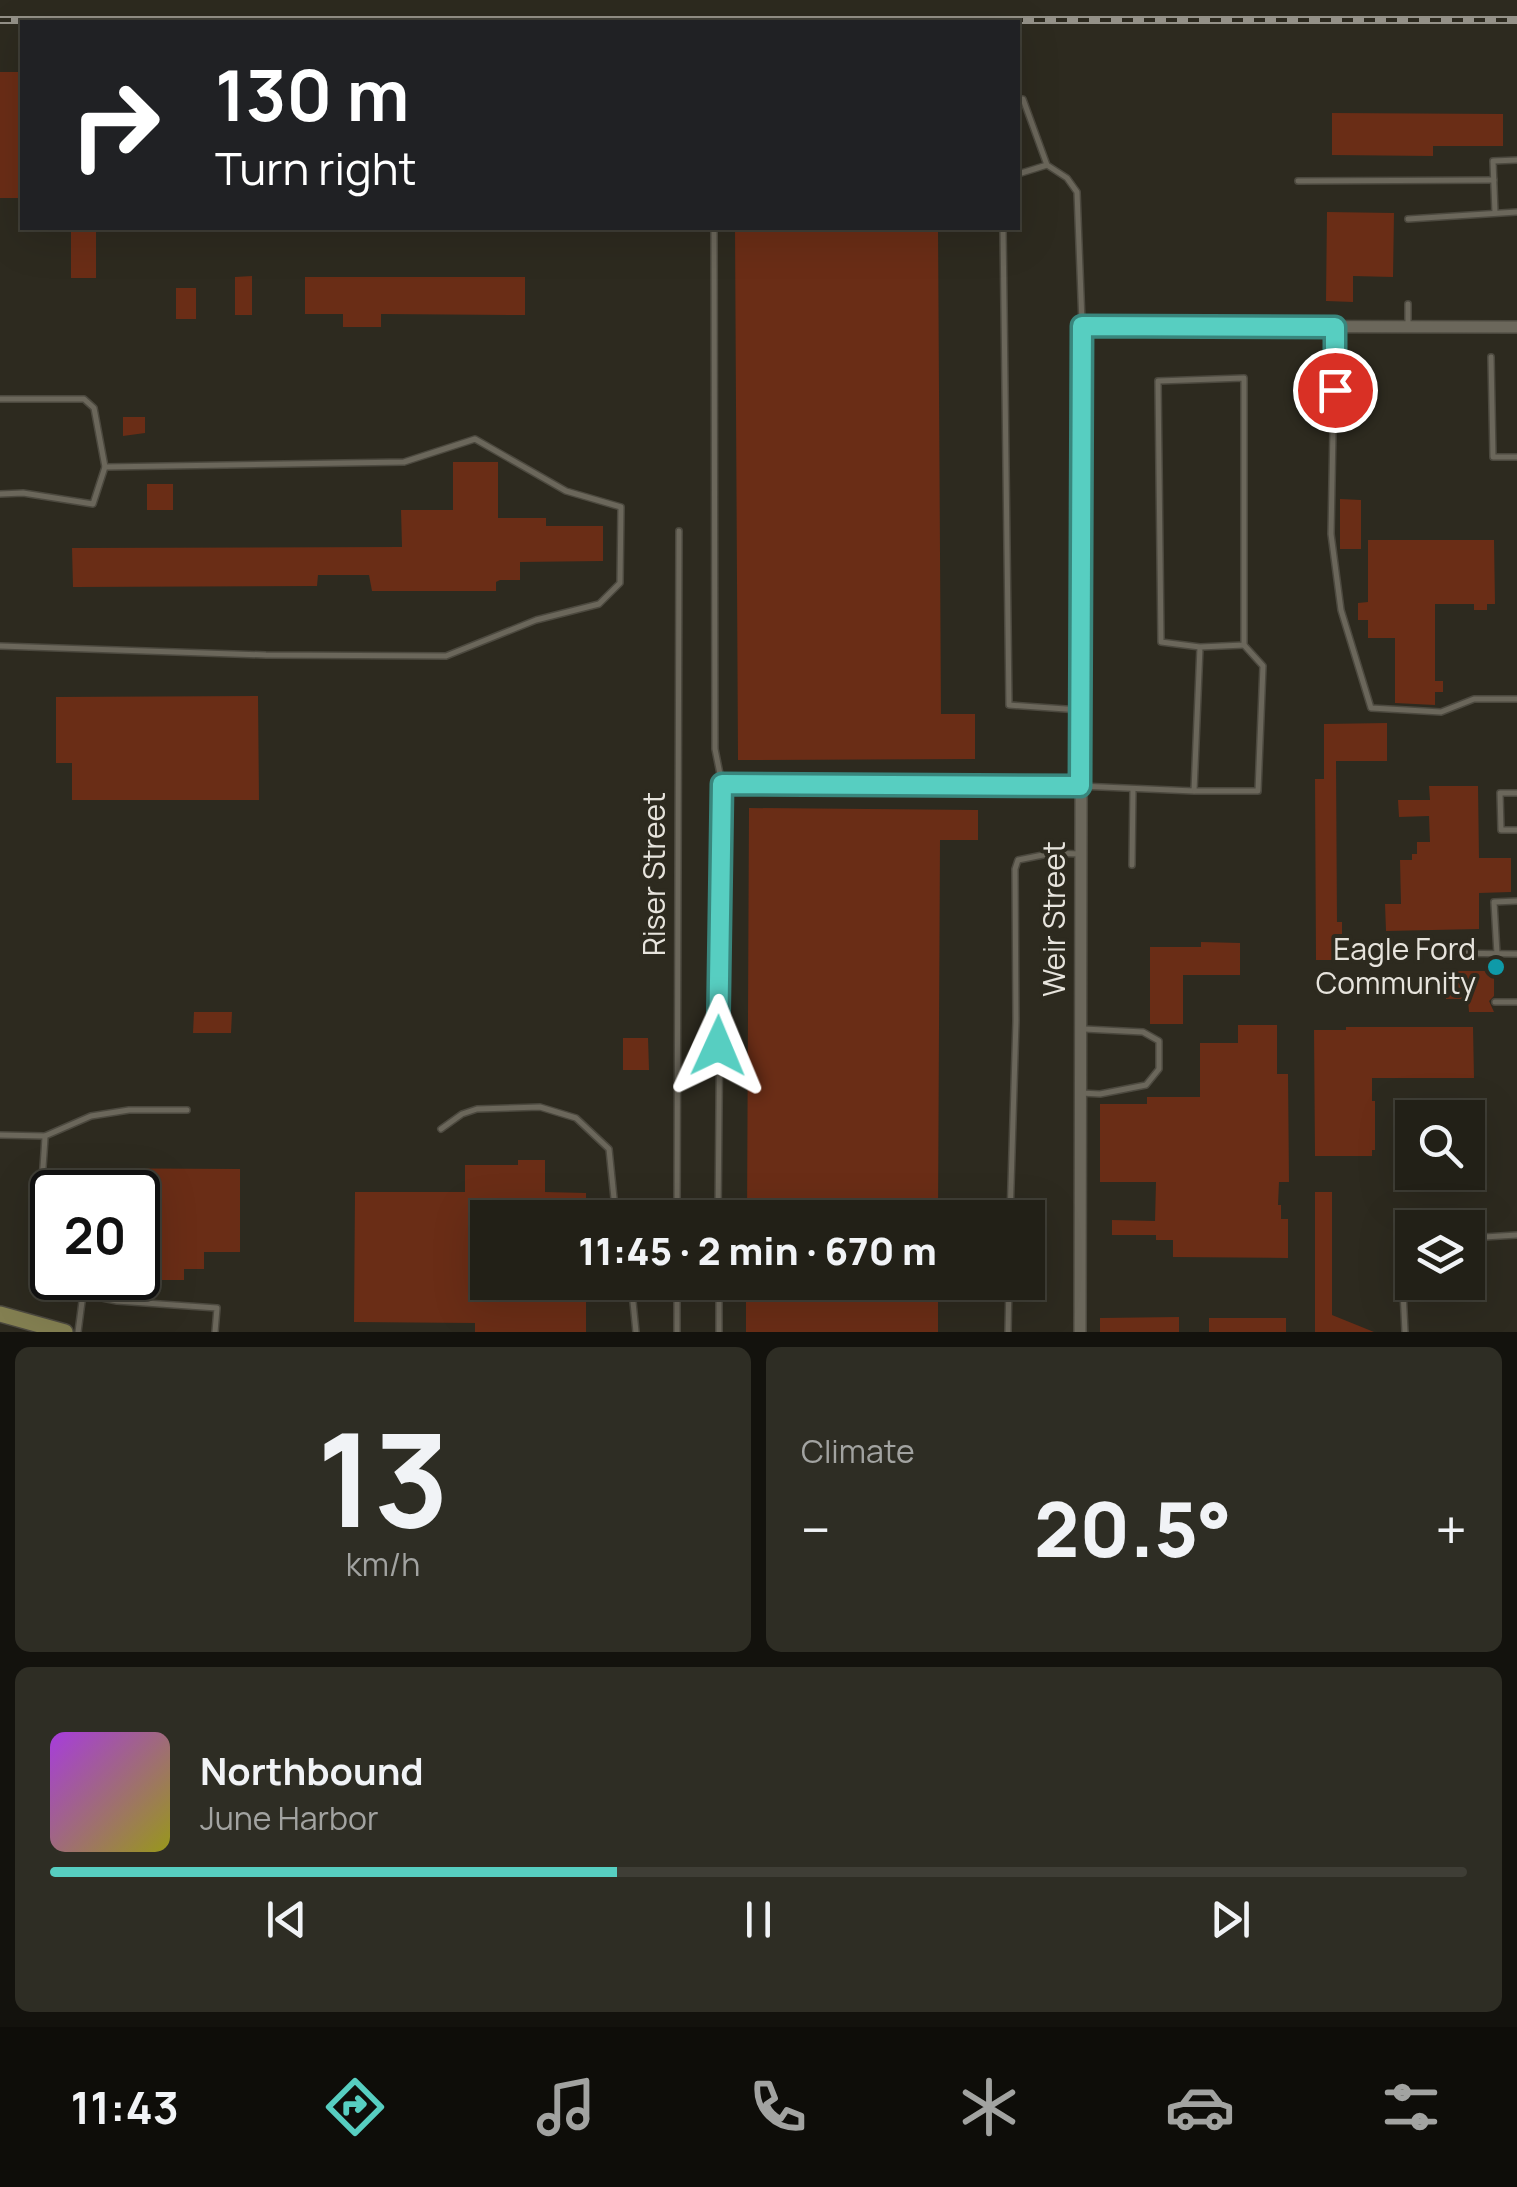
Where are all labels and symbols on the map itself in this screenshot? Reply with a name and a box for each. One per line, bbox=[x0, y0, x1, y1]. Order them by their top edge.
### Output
pin bbox=[1293, 348, 1378, 433]
street label: Riser Street bbox=[633, 792, 674, 956]
street label: Weir Street bbox=[1033, 841, 1074, 997]
place label: Eagle Ford Community bbox=[1316, 928, 1476, 1003]
marker: Eagle Ford Community bbox=[1485, 956, 1507, 978]
position arrow bbox=[666, 994, 770, 1098]
speed limit sign: 20 bbox=[30, 1170, 160, 1300]

